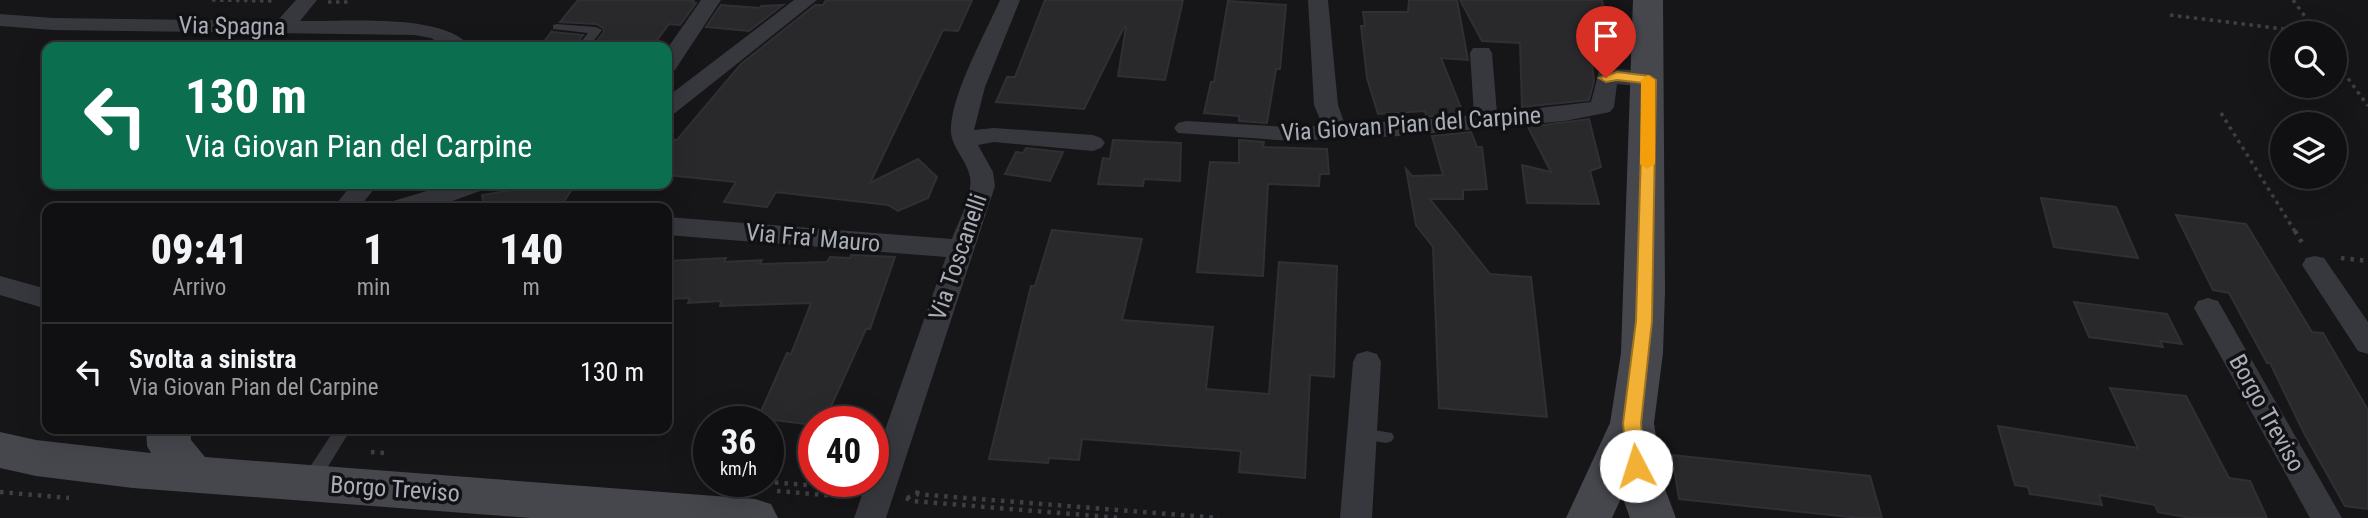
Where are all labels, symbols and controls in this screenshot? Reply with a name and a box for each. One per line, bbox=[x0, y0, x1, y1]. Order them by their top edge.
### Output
pin bbox=[1576, 6, 1636, 78]
street label: Via Spagna bbox=[178, 11, 286, 41]
icon: arrive bbox=[1587, 17, 1625, 55]
map controls bbox=[2270, 21, 2347, 189]
button: search bbox=[2270, 21, 2347, 98]
text: 130 m bbox=[185, 68, 307, 125]
icon: left bbox=[70, 70, 161, 161]
street label: Via Giovan Pian del Carpine bbox=[1280, 101, 1542, 147]
button: layers bbox=[2270, 112, 2347, 189]
text: Via Giovan Pian del Carpine bbox=[185, 127, 532, 165]
street label: Via Toscanelli bbox=[923, 190, 993, 324]
street label: Via Fra' Mauro bbox=[745, 218, 881, 258]
text: 09:41 bbox=[151, 225, 248, 274]
text: 1 bbox=[363, 225, 384, 274]
text: 140 bbox=[499, 225, 563, 274]
text: Arrivo bbox=[172, 274, 226, 301]
text: min bbox=[357, 274, 390, 301]
text: m bbox=[523, 274, 540, 301]
text: Svolta a sinistra bbox=[129, 344, 296, 374]
street label: Borgo Treviso bbox=[2223, 349, 2311, 477]
icon: left bbox=[70, 353, 108, 391]
text: 130 m bbox=[580, 357, 644, 387]
text: Via Giovan Pian del Carpine bbox=[129, 374, 379, 401]
speed limit sign: 40 bbox=[798, 406, 889, 497]
text: 36 bbox=[721, 422, 756, 463]
position arrow bbox=[1599, 429, 1673, 503]
text: km/h bbox=[720, 458, 757, 479]
street label: Borgo Treviso bbox=[329, 471, 461, 507]

